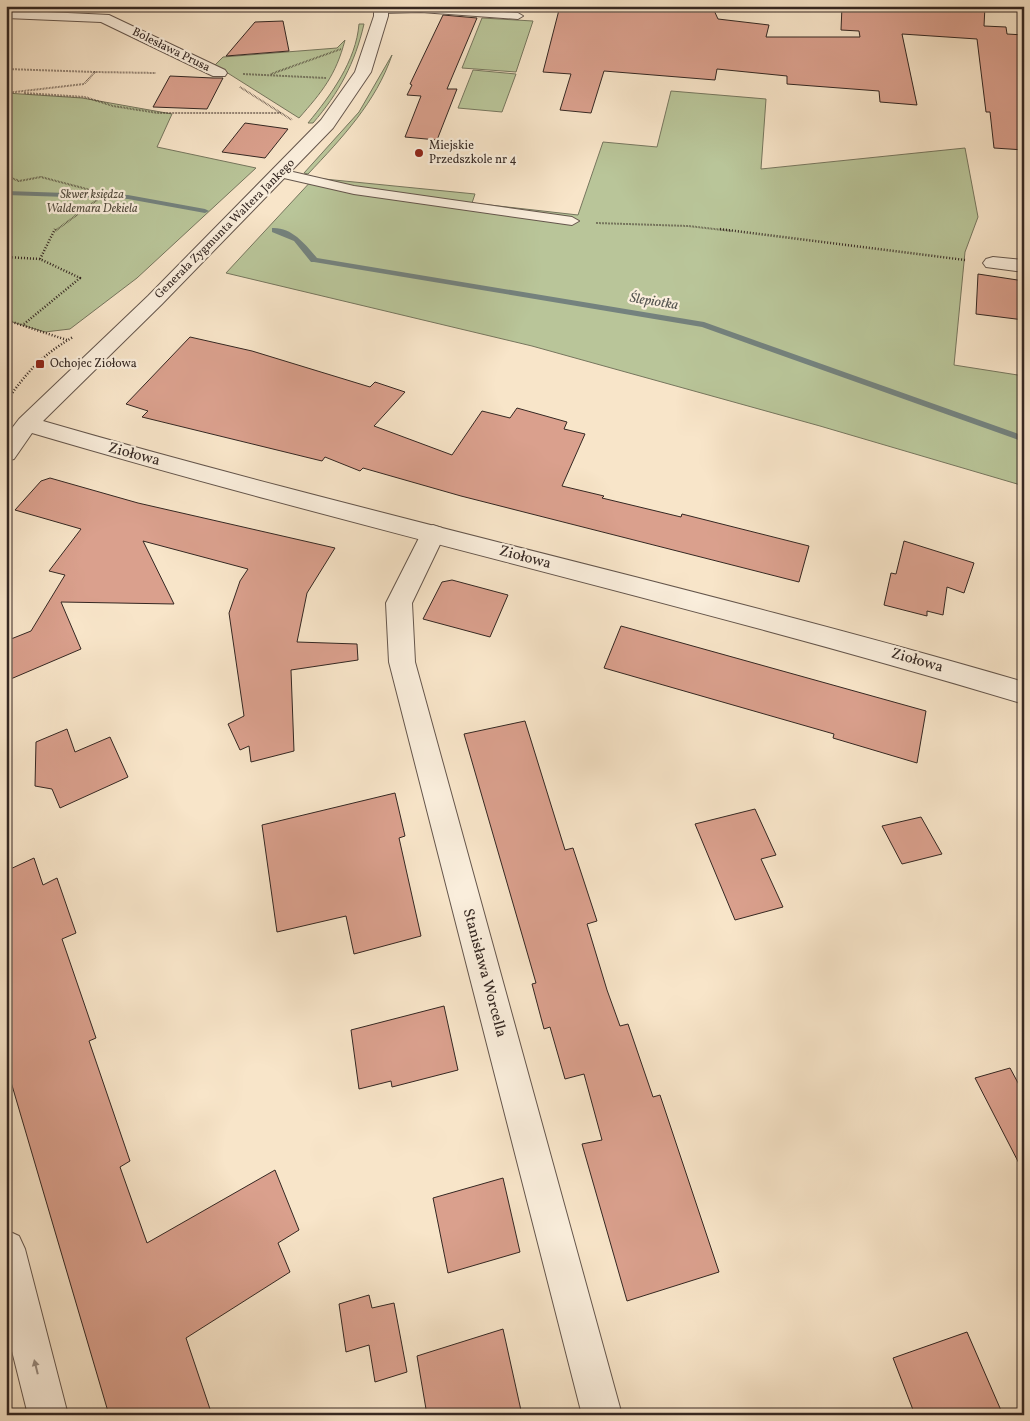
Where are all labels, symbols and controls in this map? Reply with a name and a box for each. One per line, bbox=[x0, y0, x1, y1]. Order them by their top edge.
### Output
street label: Bolesława Prusa bbox=[129, 24, 213, 76]
place label: Miejskie Przedszkole nr 4 bbox=[429, 138, 517, 168]
marker: Miejskie Przedszkole nr 4 bbox=[413, 147, 425, 159]
street label: Generała Zygmunta Waltera Jankego bbox=[151, 155, 299, 303]
park label: Skwer księdza Waldemara Dekiela bbox=[46, 187, 138, 217]
water label: Ślepiotka bbox=[628, 288, 680, 315]
place label: Ochojec Ziołowa bbox=[50, 356, 137, 372]
marker: Ochojec Ziołowa bbox=[34, 358, 46, 370]
street label: Ziołowa bbox=[106, 438, 162, 472]
street label: Ziołowa bbox=[497, 541, 553, 575]
street label: Ziołowa bbox=[889, 644, 945, 678]
street label: Stanisława Worcella bbox=[457, 906, 511, 1040]
one-way arrow bbox=[32, 1360, 40, 1375]

